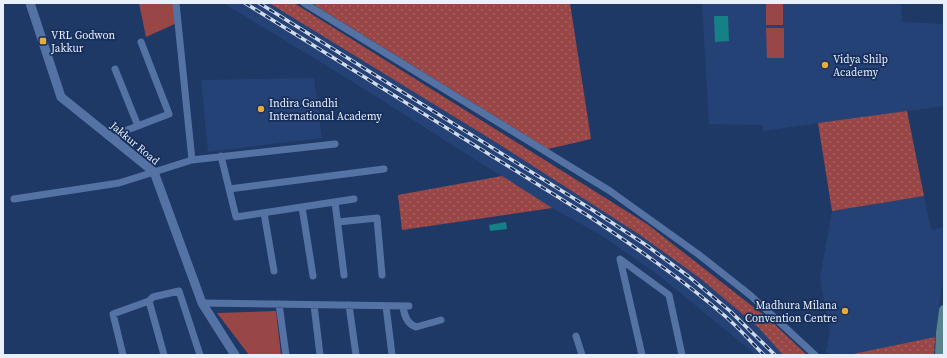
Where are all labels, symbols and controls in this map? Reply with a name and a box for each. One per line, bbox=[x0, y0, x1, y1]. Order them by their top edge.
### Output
place label: VRL Godwon Jakkur bbox=[50, 28, 116, 56]
marker: VRL Godwon Jakkur bbox=[38, 36, 48, 46]
place label: Vidya Shilp Academy bbox=[833, 52, 888, 80]
marker: Vidya Shilp Academy bbox=[820, 60, 830, 70]
place label: Indira Gandhi International Academy bbox=[269, 96, 382, 124]
marker: Indira Gandhi International Academy bbox=[256, 104, 266, 114]
street label: Jakkur Road bbox=[106, 118, 163, 169]
place label: Madhura Milana Convention Centre bbox=[745, 298, 837, 326]
marker: Madhura Milana Convention Centre bbox=[840, 306, 850, 316]

